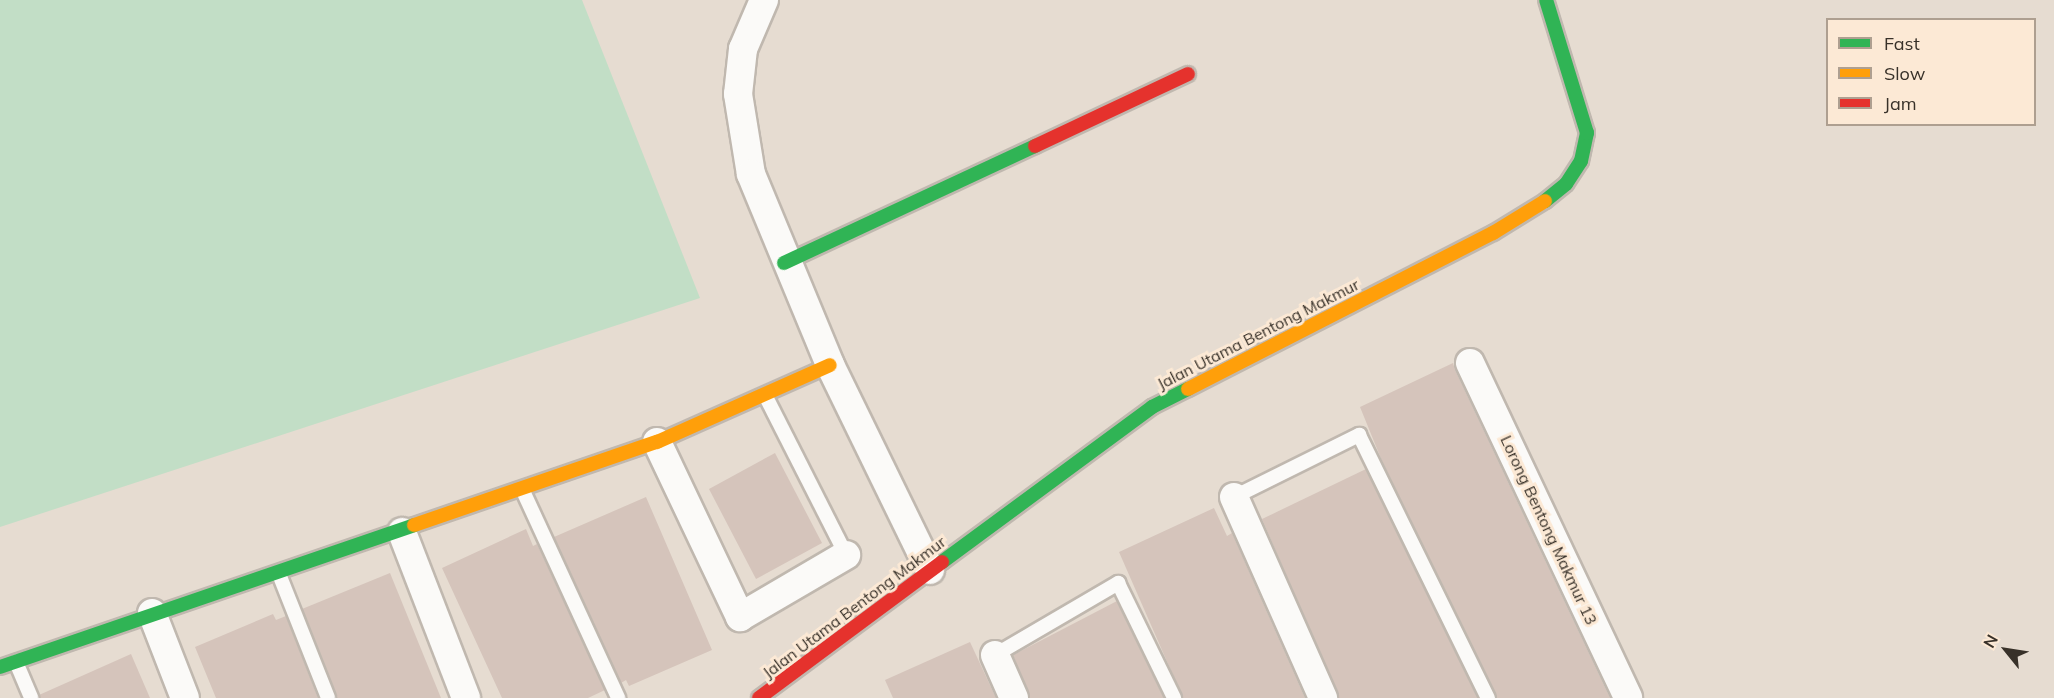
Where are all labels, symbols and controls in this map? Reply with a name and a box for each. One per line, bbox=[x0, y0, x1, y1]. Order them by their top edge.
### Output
legend bbox=[1826, 18, 2036, 126]
text: Fast bbox=[1884, 32, 1920, 55]
text: Slow bbox=[1884, 62, 1925, 85]
text: Jam bbox=[1884, 92, 1917, 115]
street label: Jalan Utama Bentong Makmur bbox=[1154, 275, 1362, 393]
street label: Lorong Bentong Makmur 13 bbox=[1497, 432, 1601, 628]
street label: Jalan Utama Bentong Makmur bbox=[759, 532, 949, 682]
north arrow bbox=[1976, 620, 2036, 680]
text: N bbox=[1979, 631, 2002, 651]

